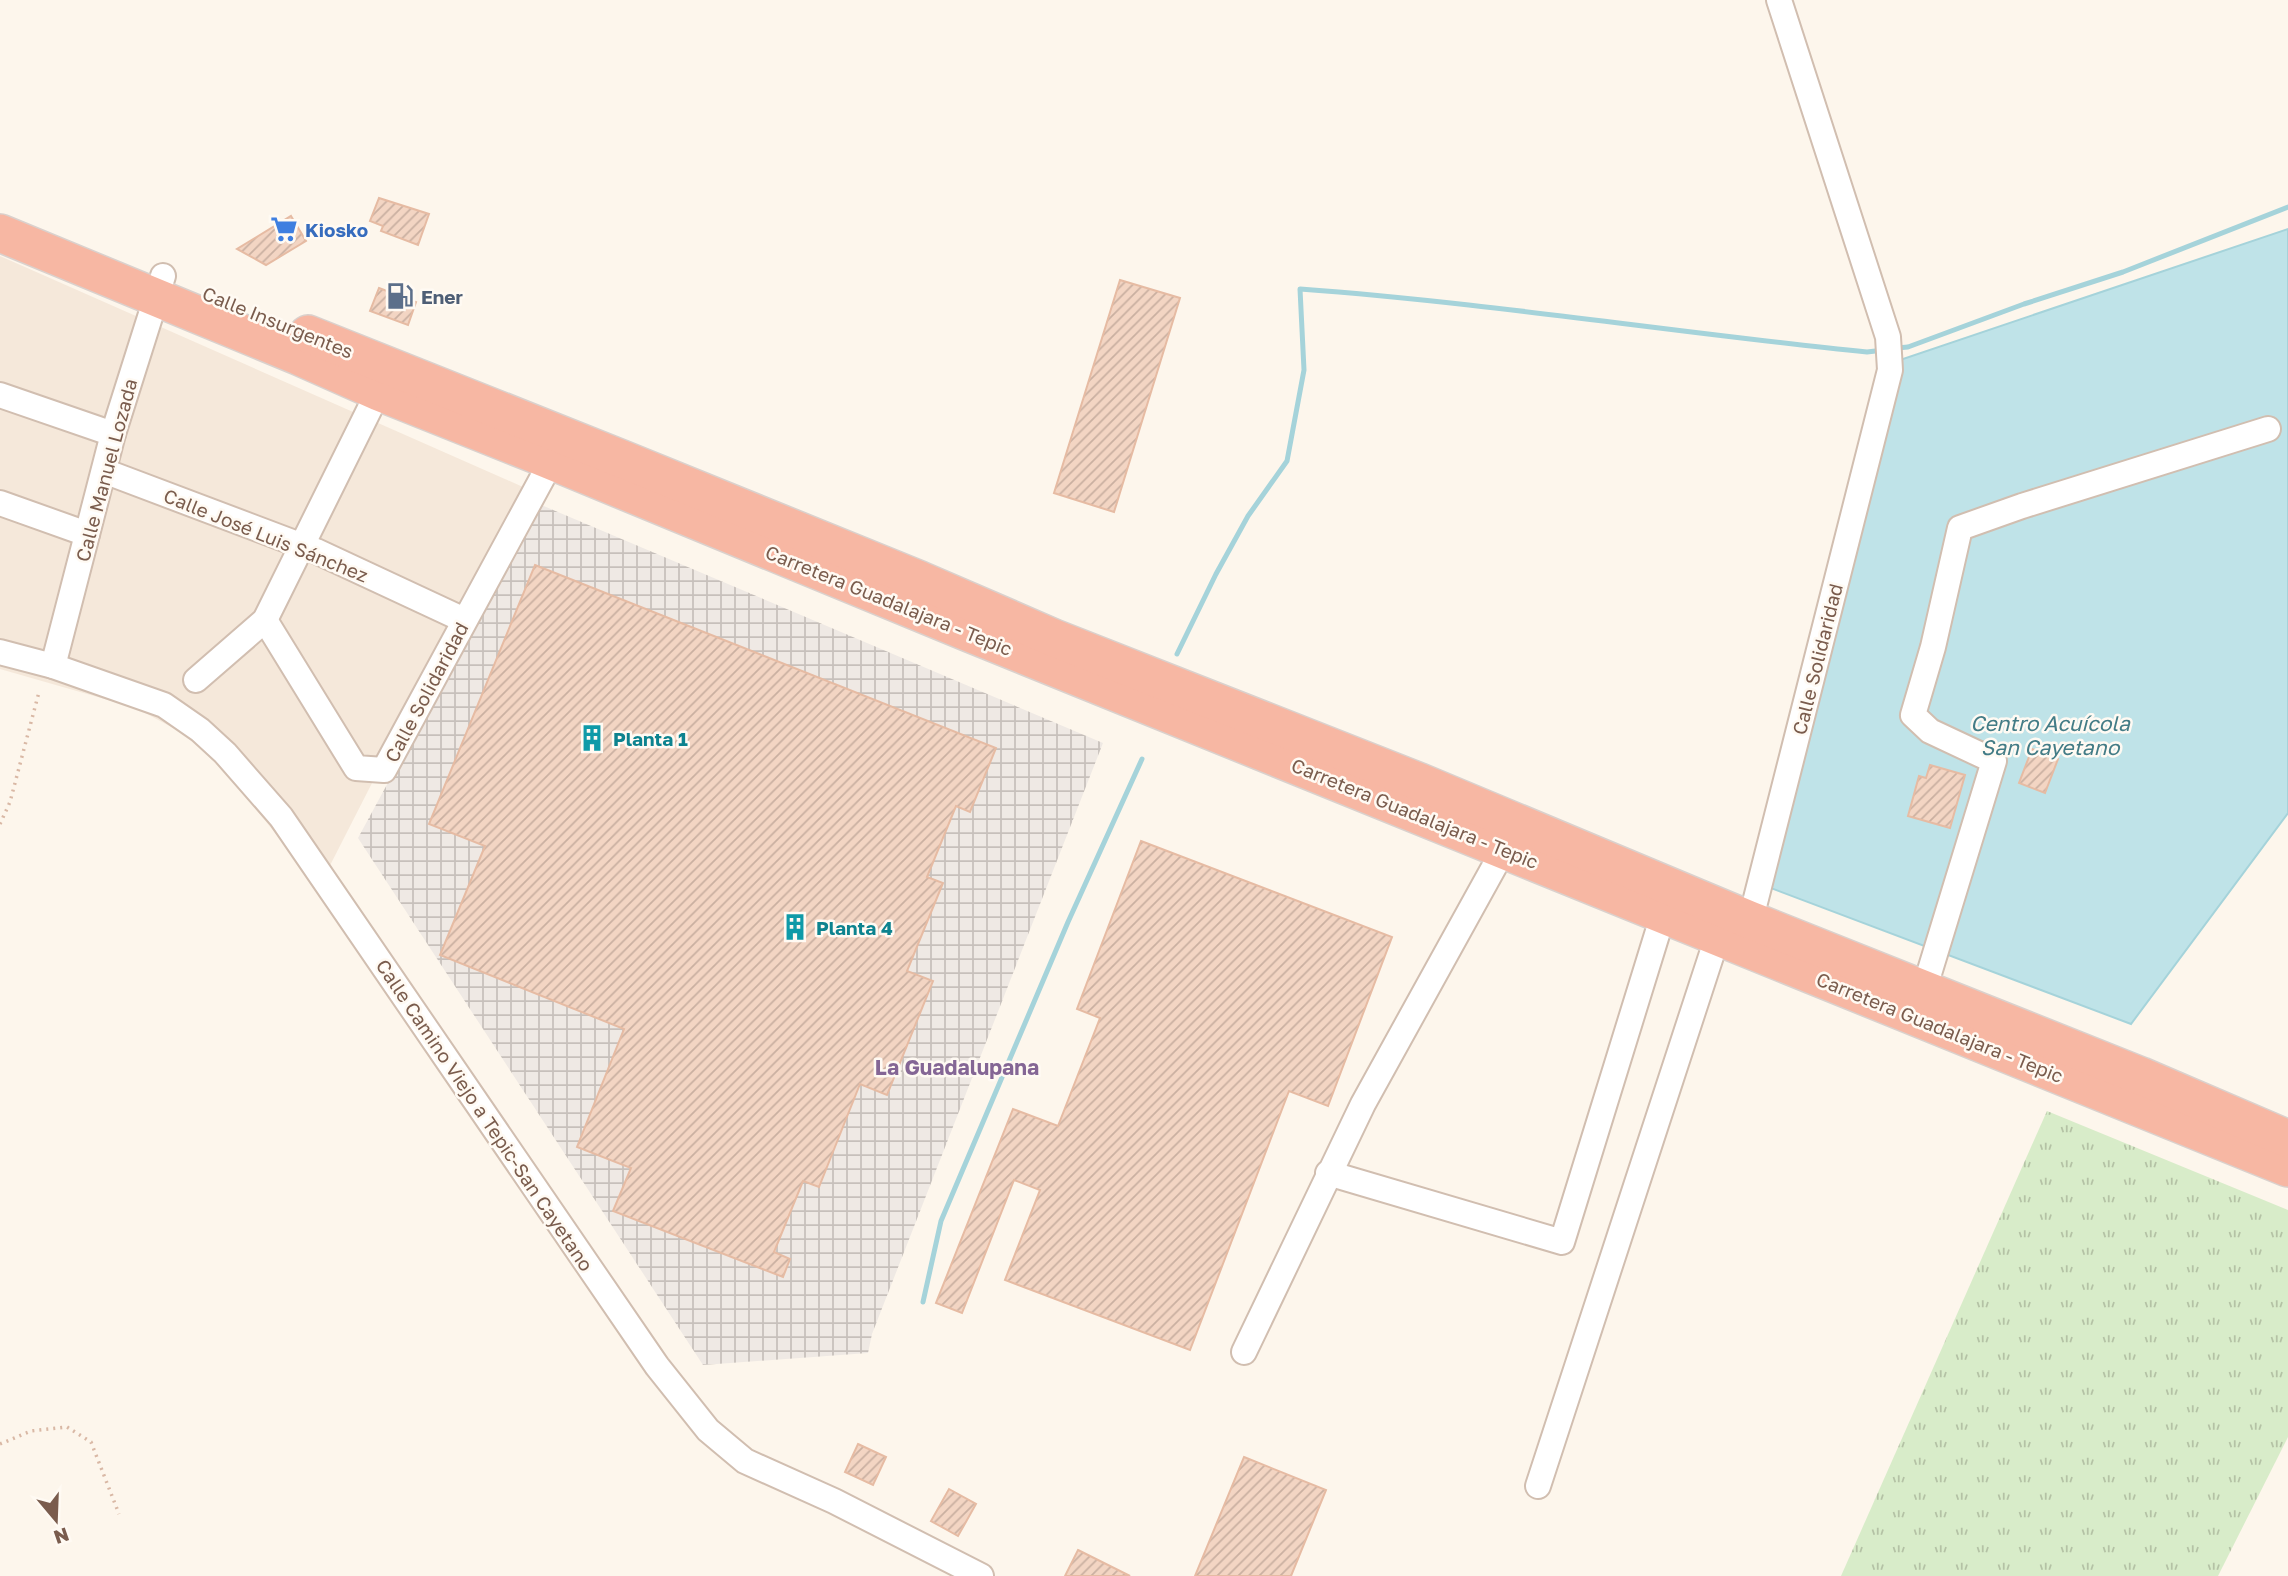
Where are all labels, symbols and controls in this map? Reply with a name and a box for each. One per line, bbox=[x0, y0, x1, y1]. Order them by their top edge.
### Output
supermarket icon: Kiosko bbox=[269, 214, 299, 244]
place label: Kiosko bbox=[305, 218, 368, 241]
street label: Calle Insurgentes bbox=[199, 281, 357, 363]
fuel station icon: Ener bbox=[385, 281, 415, 311]
place label: Ener bbox=[421, 285, 464, 308]
street label: Calle Manuel Lozada bbox=[71, 376, 141, 564]
street label: Calle José Luis Sánchez bbox=[160, 483, 372, 587]
street label: Carretera Guadalajara - Tepic bbox=[762, 540, 1016, 660]
street label: Calle Solidaridad bbox=[1787, 581, 1847, 737]
street label: Calle Solidaridad bbox=[379, 618, 473, 766]
water label: Centro Acuícola San Cayetano bbox=[1970, 710, 2131, 760]
building icon: Planta 1 bbox=[577, 723, 607, 753]
place label: Planta 1 bbox=[613, 727, 688, 750]
street label: Carretera Guadalajara - Tepic bbox=[1288, 753, 1542, 873]
building icon: Planta 4 bbox=[780, 912, 810, 942]
place label: Planta 4 bbox=[816, 916, 893, 939]
street label: Calle Camino Viejo a Tepic-San Cayetano bbox=[372, 955, 598, 1275]
street label: Carretera Guadalajara - Tepic bbox=[1813, 967, 2067, 1087]
district label: La Guadalupana bbox=[875, 1054, 1039, 1080]
north arrow bbox=[21, 1485, 91, 1555]
text: N bbox=[51, 1523, 72, 1550]

